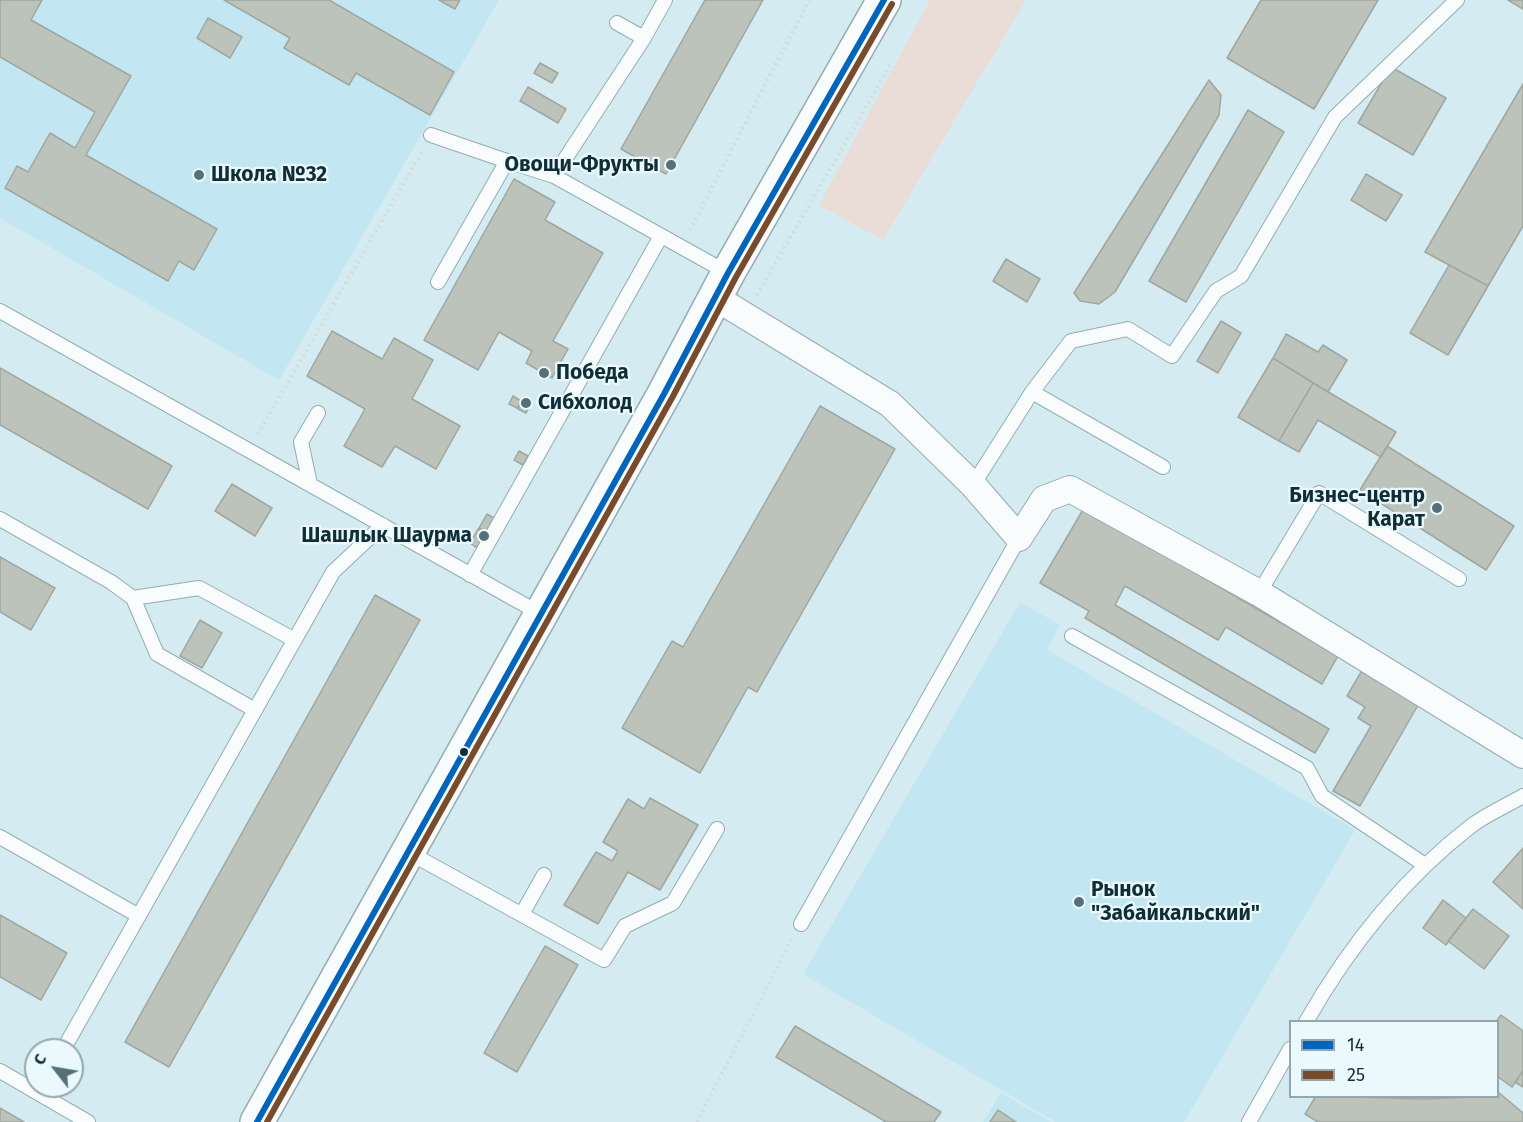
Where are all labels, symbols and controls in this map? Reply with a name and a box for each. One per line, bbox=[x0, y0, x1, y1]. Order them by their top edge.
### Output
place label: Овощи-Фрукты bbox=[504, 152, 659, 178]
marker: Овощи-Фрукты bbox=[664, 158, 678, 172]
place label: Школа №32 bbox=[211, 162, 327, 188]
marker: Школа №32 bbox=[192, 168, 206, 182]
place label: Победа bbox=[556, 360, 629, 386]
marker: Победа bbox=[537, 366, 551, 380]
place label: Сибхолод bbox=[538, 390, 632, 416]
marker: Сибхолод bbox=[519, 396, 533, 410]
place label: Бизнес-центр Карат bbox=[1289, 483, 1425, 533]
marker: Бизнес-центр Карат bbox=[1430, 501, 1444, 515]
place label: Шашлык Шаурма bbox=[301, 523, 472, 549]
marker: Шашлык Шаурма bbox=[477, 529, 491, 543]
unlabelled marker bbox=[458, 746, 470, 758]
place label: Рынок "Забайкальский" bbox=[1091, 877, 1260, 927]
marker: Рынок "Забайкальский" bbox=[1072, 895, 1086, 909]
legend bbox=[1289, 1020, 1499, 1098]
text: 14 bbox=[1347, 1034, 1364, 1056]
north arrow bbox=[24, 1038, 84, 1098]
text: С bbox=[29, 1051, 50, 1068]
text: 25 bbox=[1347, 1064, 1365, 1086]

